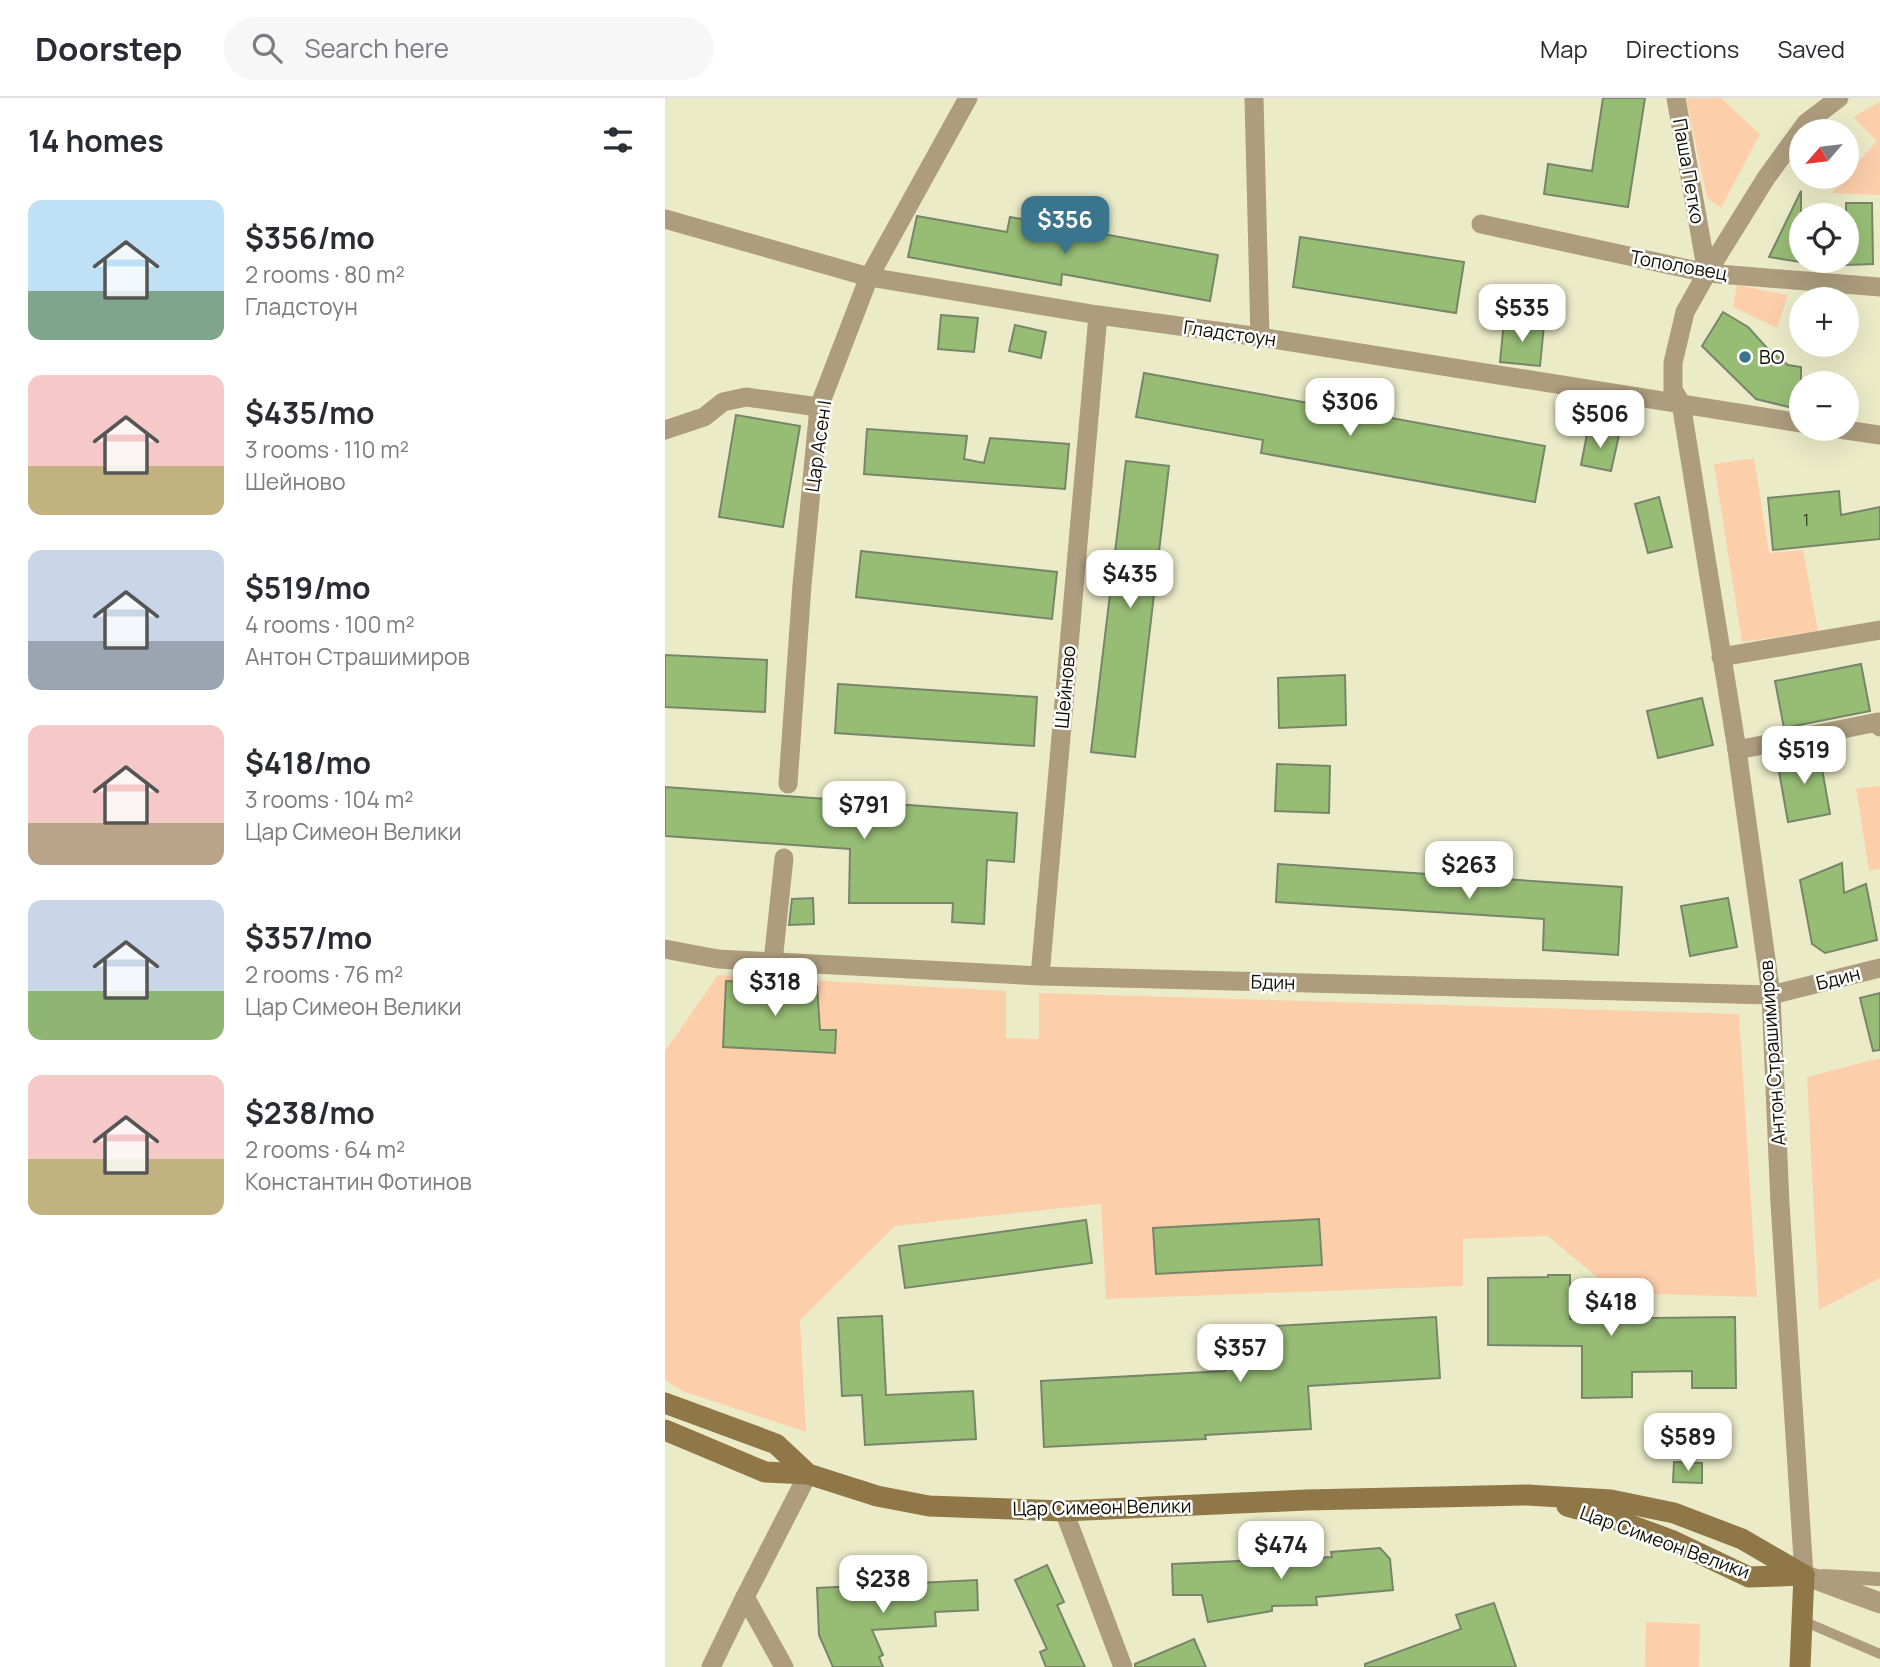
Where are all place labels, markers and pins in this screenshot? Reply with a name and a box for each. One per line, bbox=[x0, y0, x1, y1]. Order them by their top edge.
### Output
pin: $356 bbox=[1024, 197, 1106, 256]
pin: $535 bbox=[1481, 285, 1563, 344]
place label: ВО bbox=[1759, 344, 1785, 370]
marker: ВО bbox=[1737, 349, 1753, 365]
pin: $306 bbox=[1309, 378, 1391, 438]
pin: $506 bbox=[1559, 390, 1641, 450]
pin: $435 bbox=[1089, 550, 1171, 610]
pin: $519 bbox=[1763, 726, 1845, 786]
pin: $791 bbox=[823, 782, 905, 841]
pin: $263 bbox=[1428, 842, 1510, 901]
pin: $318 bbox=[734, 958, 816, 1018]
pin: $418 bbox=[1570, 1278, 1652, 1338]
pin: $357 bbox=[1199, 1324, 1281, 1384]
pin: $589 bbox=[1647, 1414, 1729, 1473]
pin: $474 bbox=[1240, 1522, 1322, 1581]
pin: $238 bbox=[842, 1556, 924, 1615]

